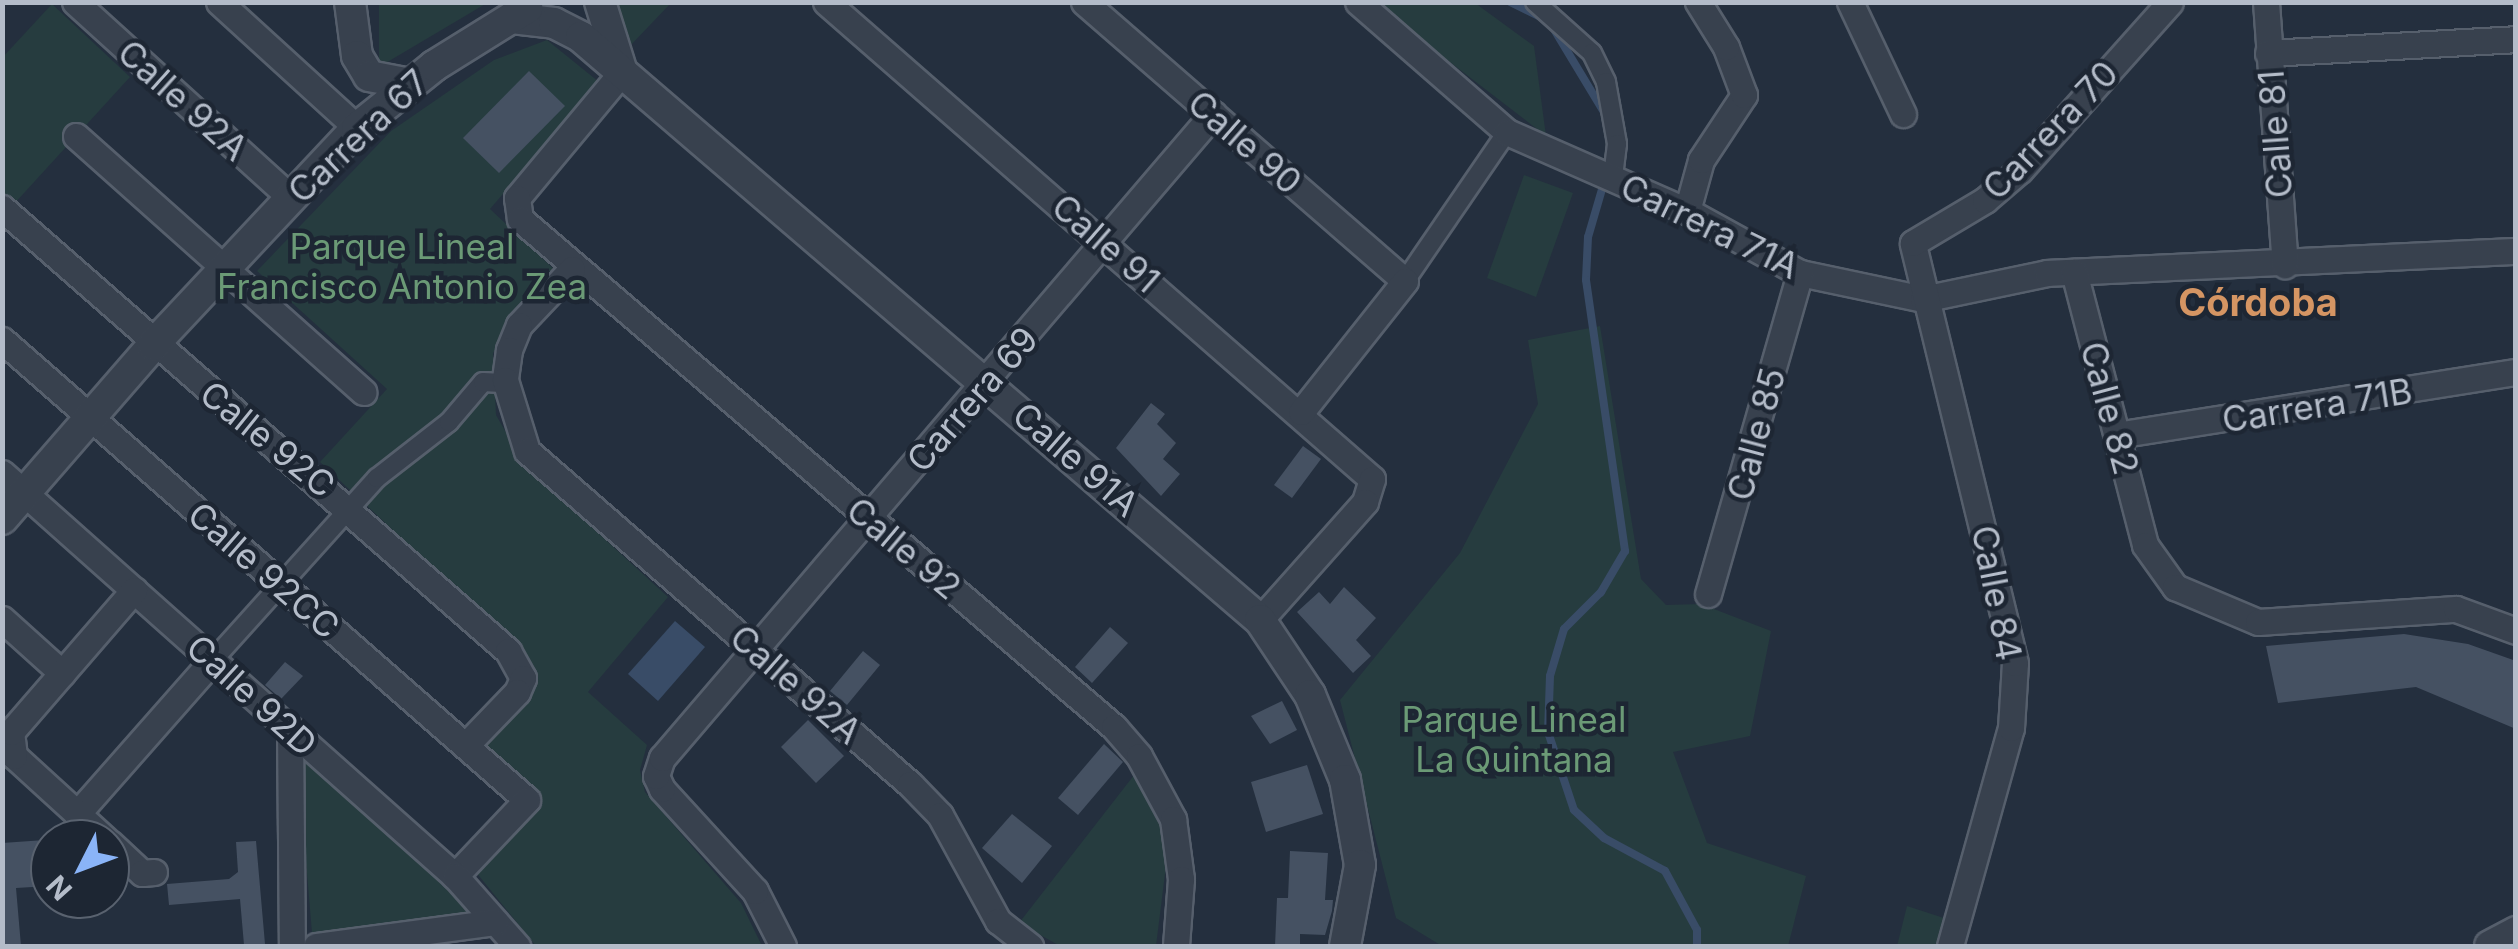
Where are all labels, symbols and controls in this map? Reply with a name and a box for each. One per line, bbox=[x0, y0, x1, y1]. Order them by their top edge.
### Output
street label: Calle 92A bbox=[110, 31, 256, 169]
street label: Carrera 70 bbox=[1974, 52, 2126, 208]
street label: Carrera 67 bbox=[279, 61, 437, 211]
street label: Calle 81 bbox=[2250, 69, 2300, 199]
street label: Calle 90 bbox=[1180, 81, 1310, 203]
street label: Carrera 71A bbox=[1614, 165, 1806, 287]
street label: Calle 91 bbox=[1044, 185, 1168, 301]
park label: Parque Lineal Francisco Antonio Zea bbox=[217, 225, 587, 307]
district label: Córdoba bbox=[2178, 280, 2338, 326]
street label: Carrera 69 bbox=[898, 318, 1046, 480]
street label: Calle 82 bbox=[2072, 337, 2148, 479]
street label: Calle 85 bbox=[1718, 363, 1794, 505]
street label: Carrera 71B bbox=[2219, 369, 2415, 441]
street label: Calle 92C bbox=[192, 372, 344, 506]
street label: Calle 91A bbox=[1005, 393, 1147, 525]
street label: Calle 92 bbox=[839, 488, 969, 608]
street label: Calle 92CC bbox=[180, 493, 348, 647]
street label: Calle 84 bbox=[1963, 522, 2031, 664]
street label: Calle 92A bbox=[722, 616, 870, 752]
street label: Calle 92D bbox=[178, 626, 326, 764]
park label: Parque Lineal La Quintana bbox=[1402, 698, 1626, 780]
north arrow bbox=[30, 819, 130, 919]
text: N bbox=[39, 868, 79, 907]

